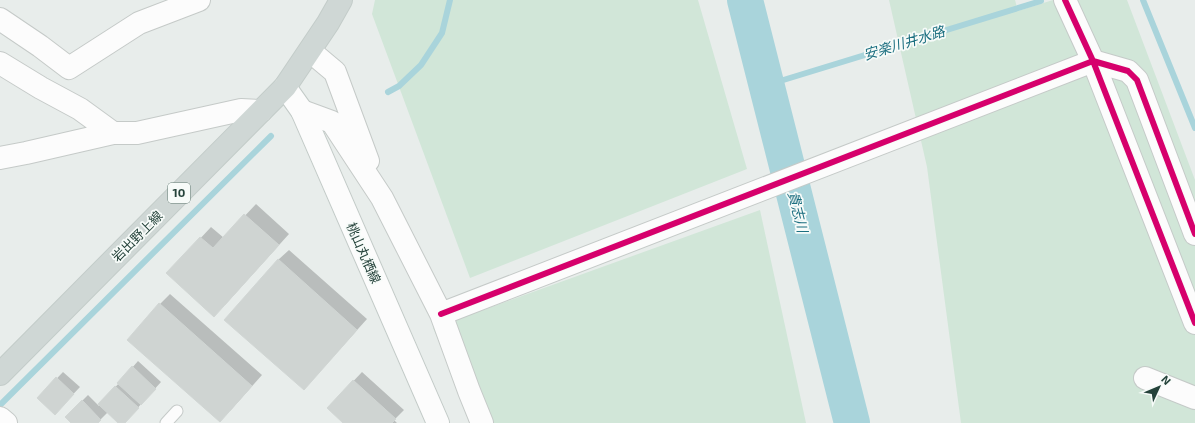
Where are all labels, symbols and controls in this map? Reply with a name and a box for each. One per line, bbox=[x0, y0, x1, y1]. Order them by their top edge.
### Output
water label: 安楽川井水路 bbox=[861, 22, 947, 63]
road number: 10 bbox=[168, 183, 190, 203]
water label: 貴志川 bbox=[785, 189, 812, 236]
street label: 岩出野上線 bbox=[108, 207, 166, 265]
street label: 桃山丸栖線 bbox=[343, 220, 385, 286]
north arrow bbox=[1139, 367, 1179, 407]
text: N bbox=[1159, 372, 1174, 387]

